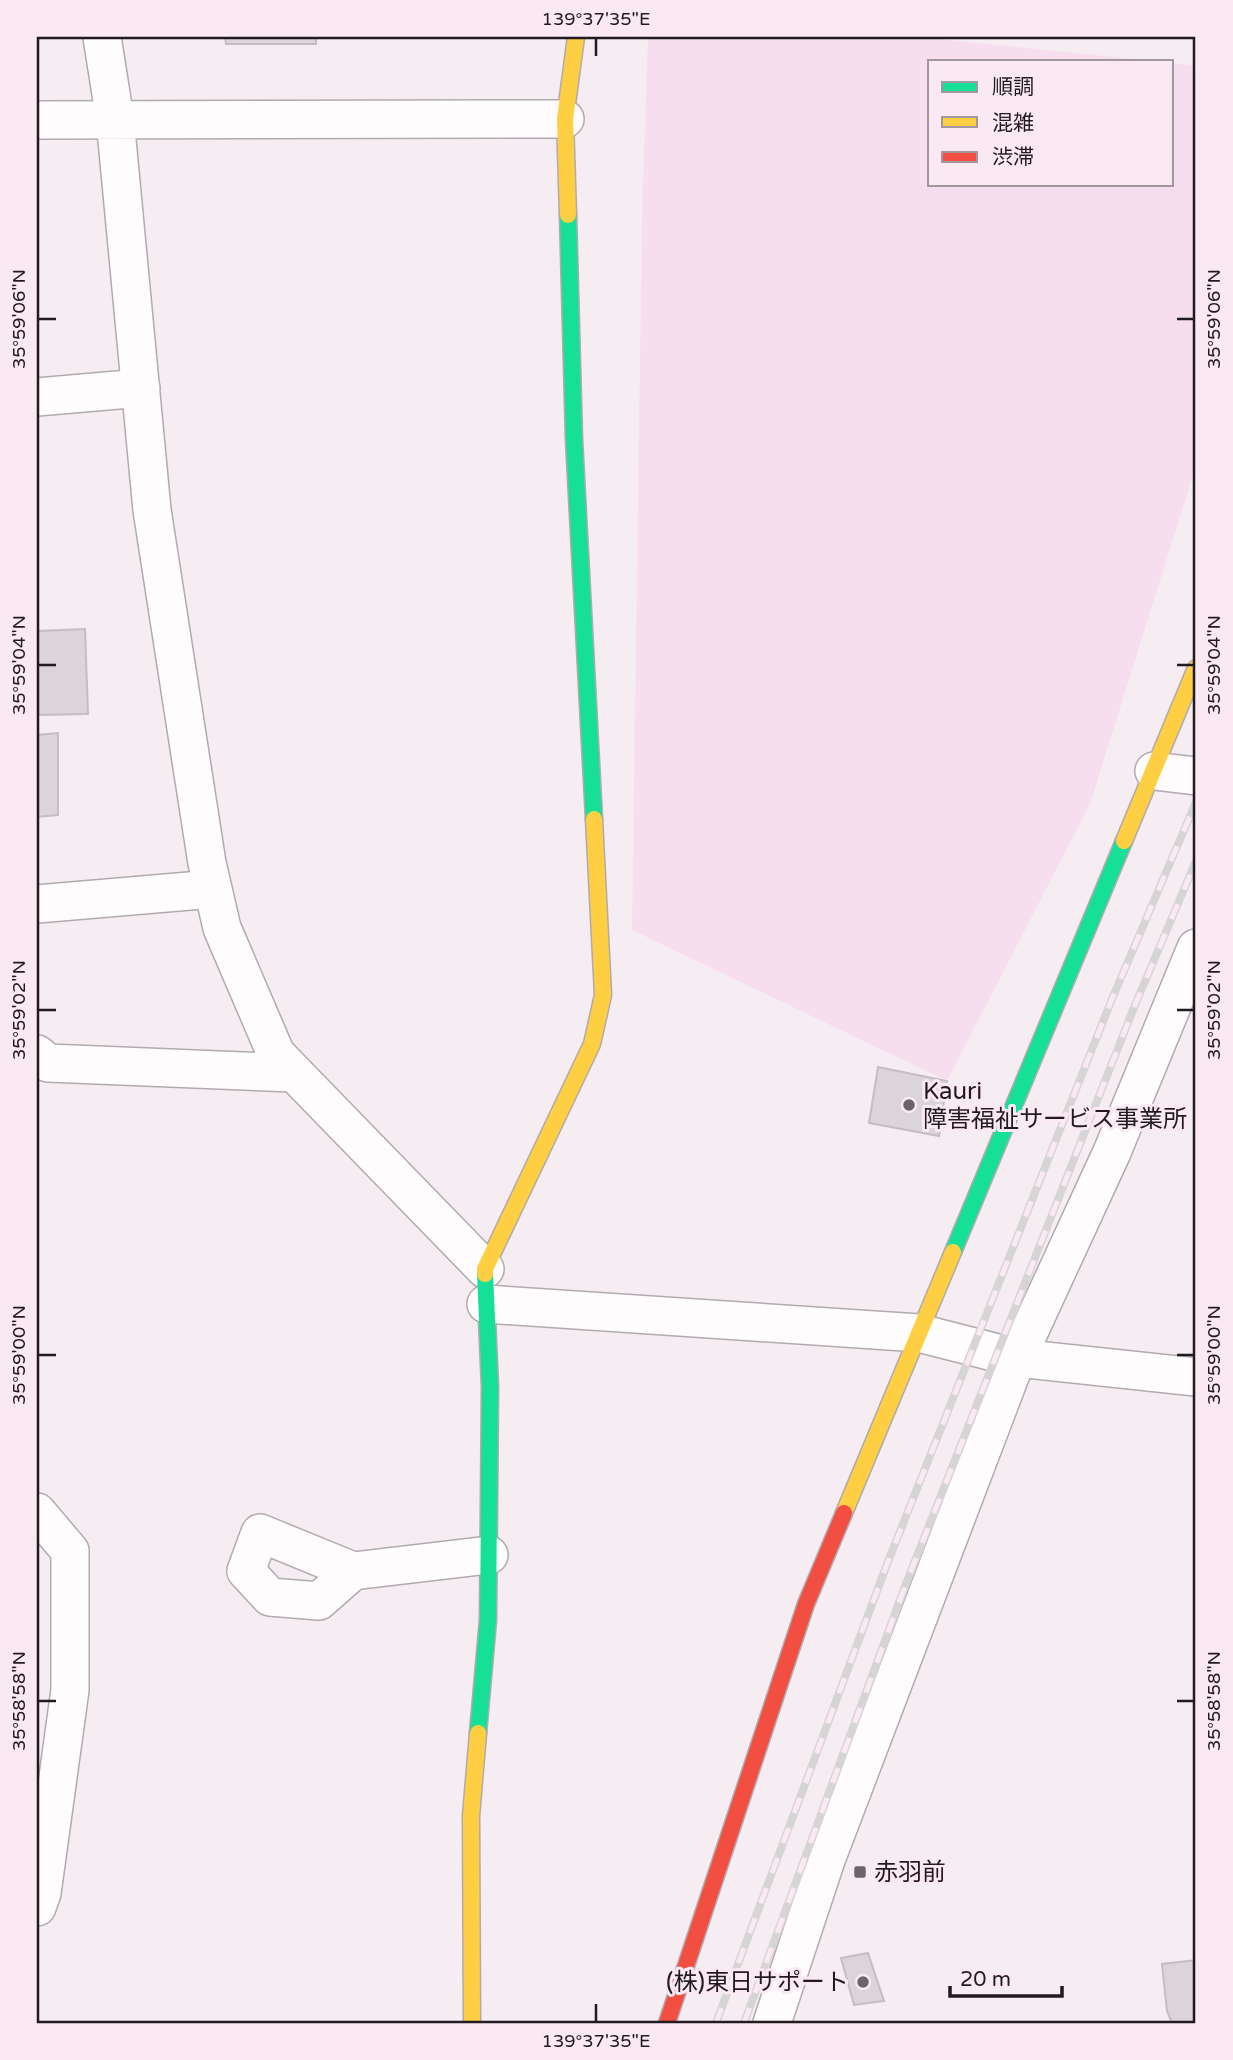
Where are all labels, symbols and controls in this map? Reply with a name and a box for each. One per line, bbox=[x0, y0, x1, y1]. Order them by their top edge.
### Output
text: 139°37'35"E bbox=[542, 8, 650, 30]
legend bbox=[928, 60, 1174, 186]
text: 順調 bbox=[992, 75, 1034, 100]
text: 混雑 bbox=[992, 111, 1034, 136]
text: 渋滞 bbox=[992, 145, 1034, 170]
text: 35°59'06"N bbox=[8, 269, 30, 369]
text: 35°59'06"N bbox=[1203, 269, 1225, 369]
text: 35°59'04"N bbox=[8, 615, 30, 715]
text: 35°59'04"N bbox=[1203, 615, 1225, 715]
text: 35°59'02"N bbox=[8, 960, 30, 1060]
text: 35°59'02"N bbox=[1203, 960, 1225, 1060]
place label: Kauri 障害福祉サービス事業所 bbox=[923, 1077, 1187, 1134]
marker: Kauri 障害福祉サービス事業所 bbox=[901, 1097, 917, 1113]
text: 35°59'00"N bbox=[8, 1305, 30, 1405]
text: 35°59'00"N bbox=[1203, 1305, 1225, 1405]
text: 35°58'58"N bbox=[8, 1651, 30, 1751]
text: 35°58'58"N bbox=[1203, 1651, 1225, 1751]
place label: 赤羽前 bbox=[874, 1858, 946, 1887]
marker: 赤羽前 bbox=[852, 1864, 868, 1880]
scale bar bbox=[950, 1955, 1062, 1999]
text: 20 m bbox=[960, 1967, 1011, 1992]
place label: (株)東日サポート bbox=[666, 1968, 849, 1997]
marker: (株)東日サポート bbox=[855, 1974, 871, 1990]
text: 139°37'35"E bbox=[542, 2030, 650, 2052]

